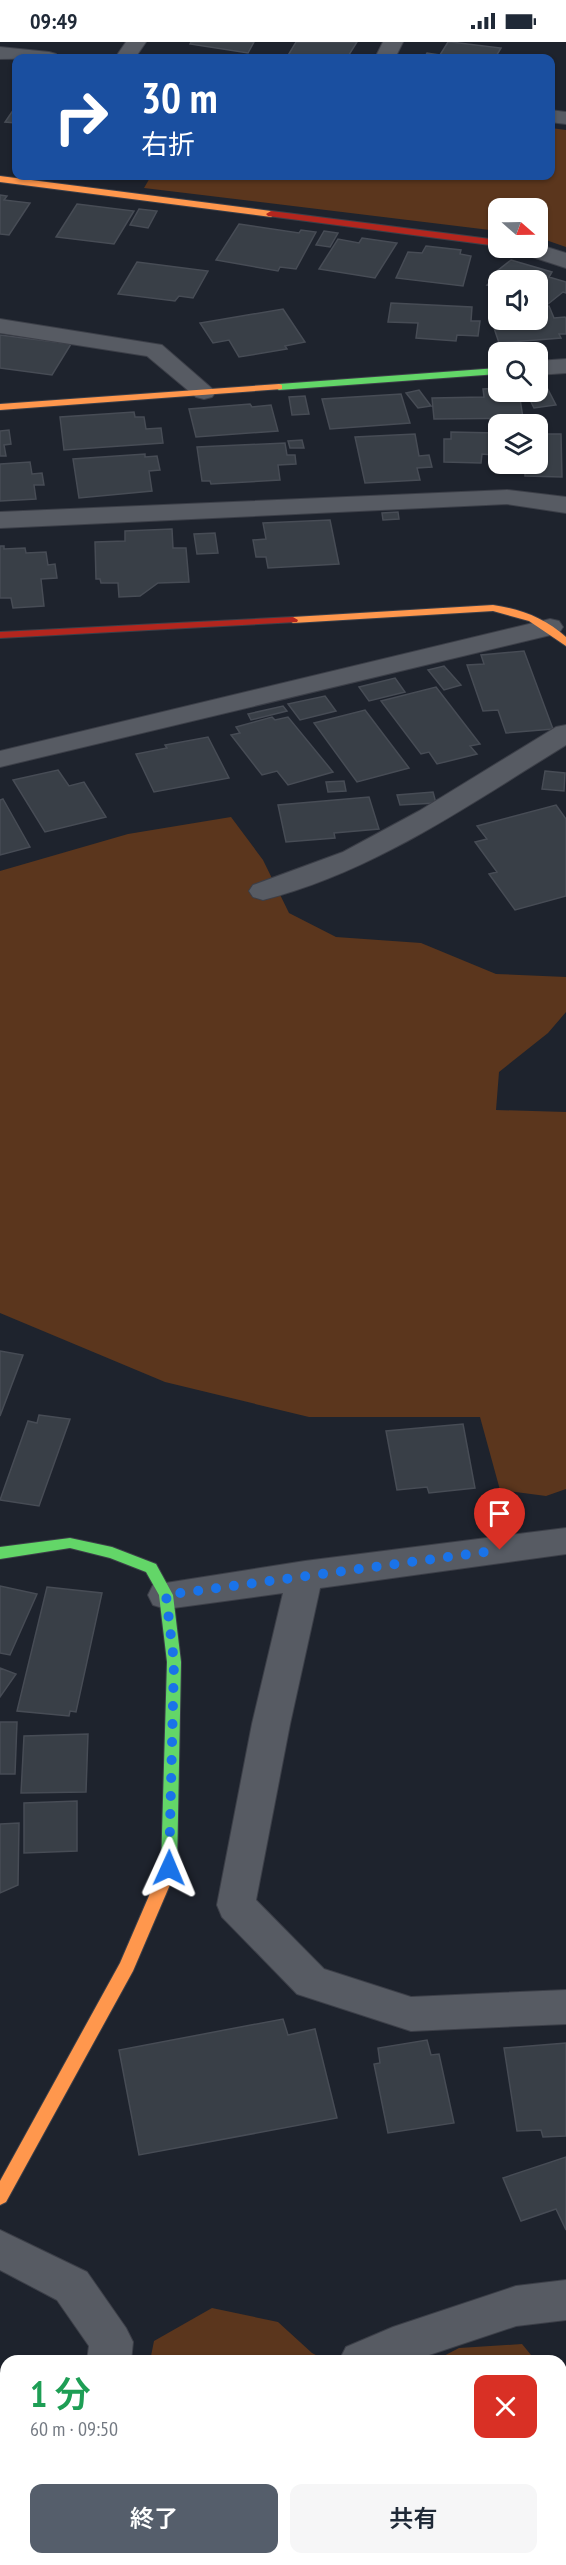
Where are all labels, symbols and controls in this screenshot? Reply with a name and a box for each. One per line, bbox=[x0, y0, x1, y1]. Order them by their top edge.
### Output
text: 09:49 bbox=[30, 7, 78, 35]
text: 30 m bbox=[141, 70, 218, 125]
icon: right bbox=[42, 78, 120, 156]
text: 右折 bbox=[141, 127, 195, 161]
north arrow bbox=[488, 198, 548, 258]
map controls bbox=[488, 198, 548, 474]
button: sound bbox=[488, 270, 548, 330]
button: search bbox=[488, 342, 548, 402]
button: layers bbox=[488, 414, 548, 474]
pin bbox=[474, 1488, 525, 1550]
icon: arrive bbox=[483, 1497, 516, 1530]
position arrow bbox=[137, 1836, 201, 1900]
text: 1 分 bbox=[30, 2370, 91, 2417]
button: close bbox=[474, 2375, 537, 2438]
text: 60 m · 09:50 bbox=[30, 2416, 118, 2442]
button: 終了 bbox=[30, 2484, 278, 2553]
button: 共有 bbox=[290, 2484, 537, 2553]

